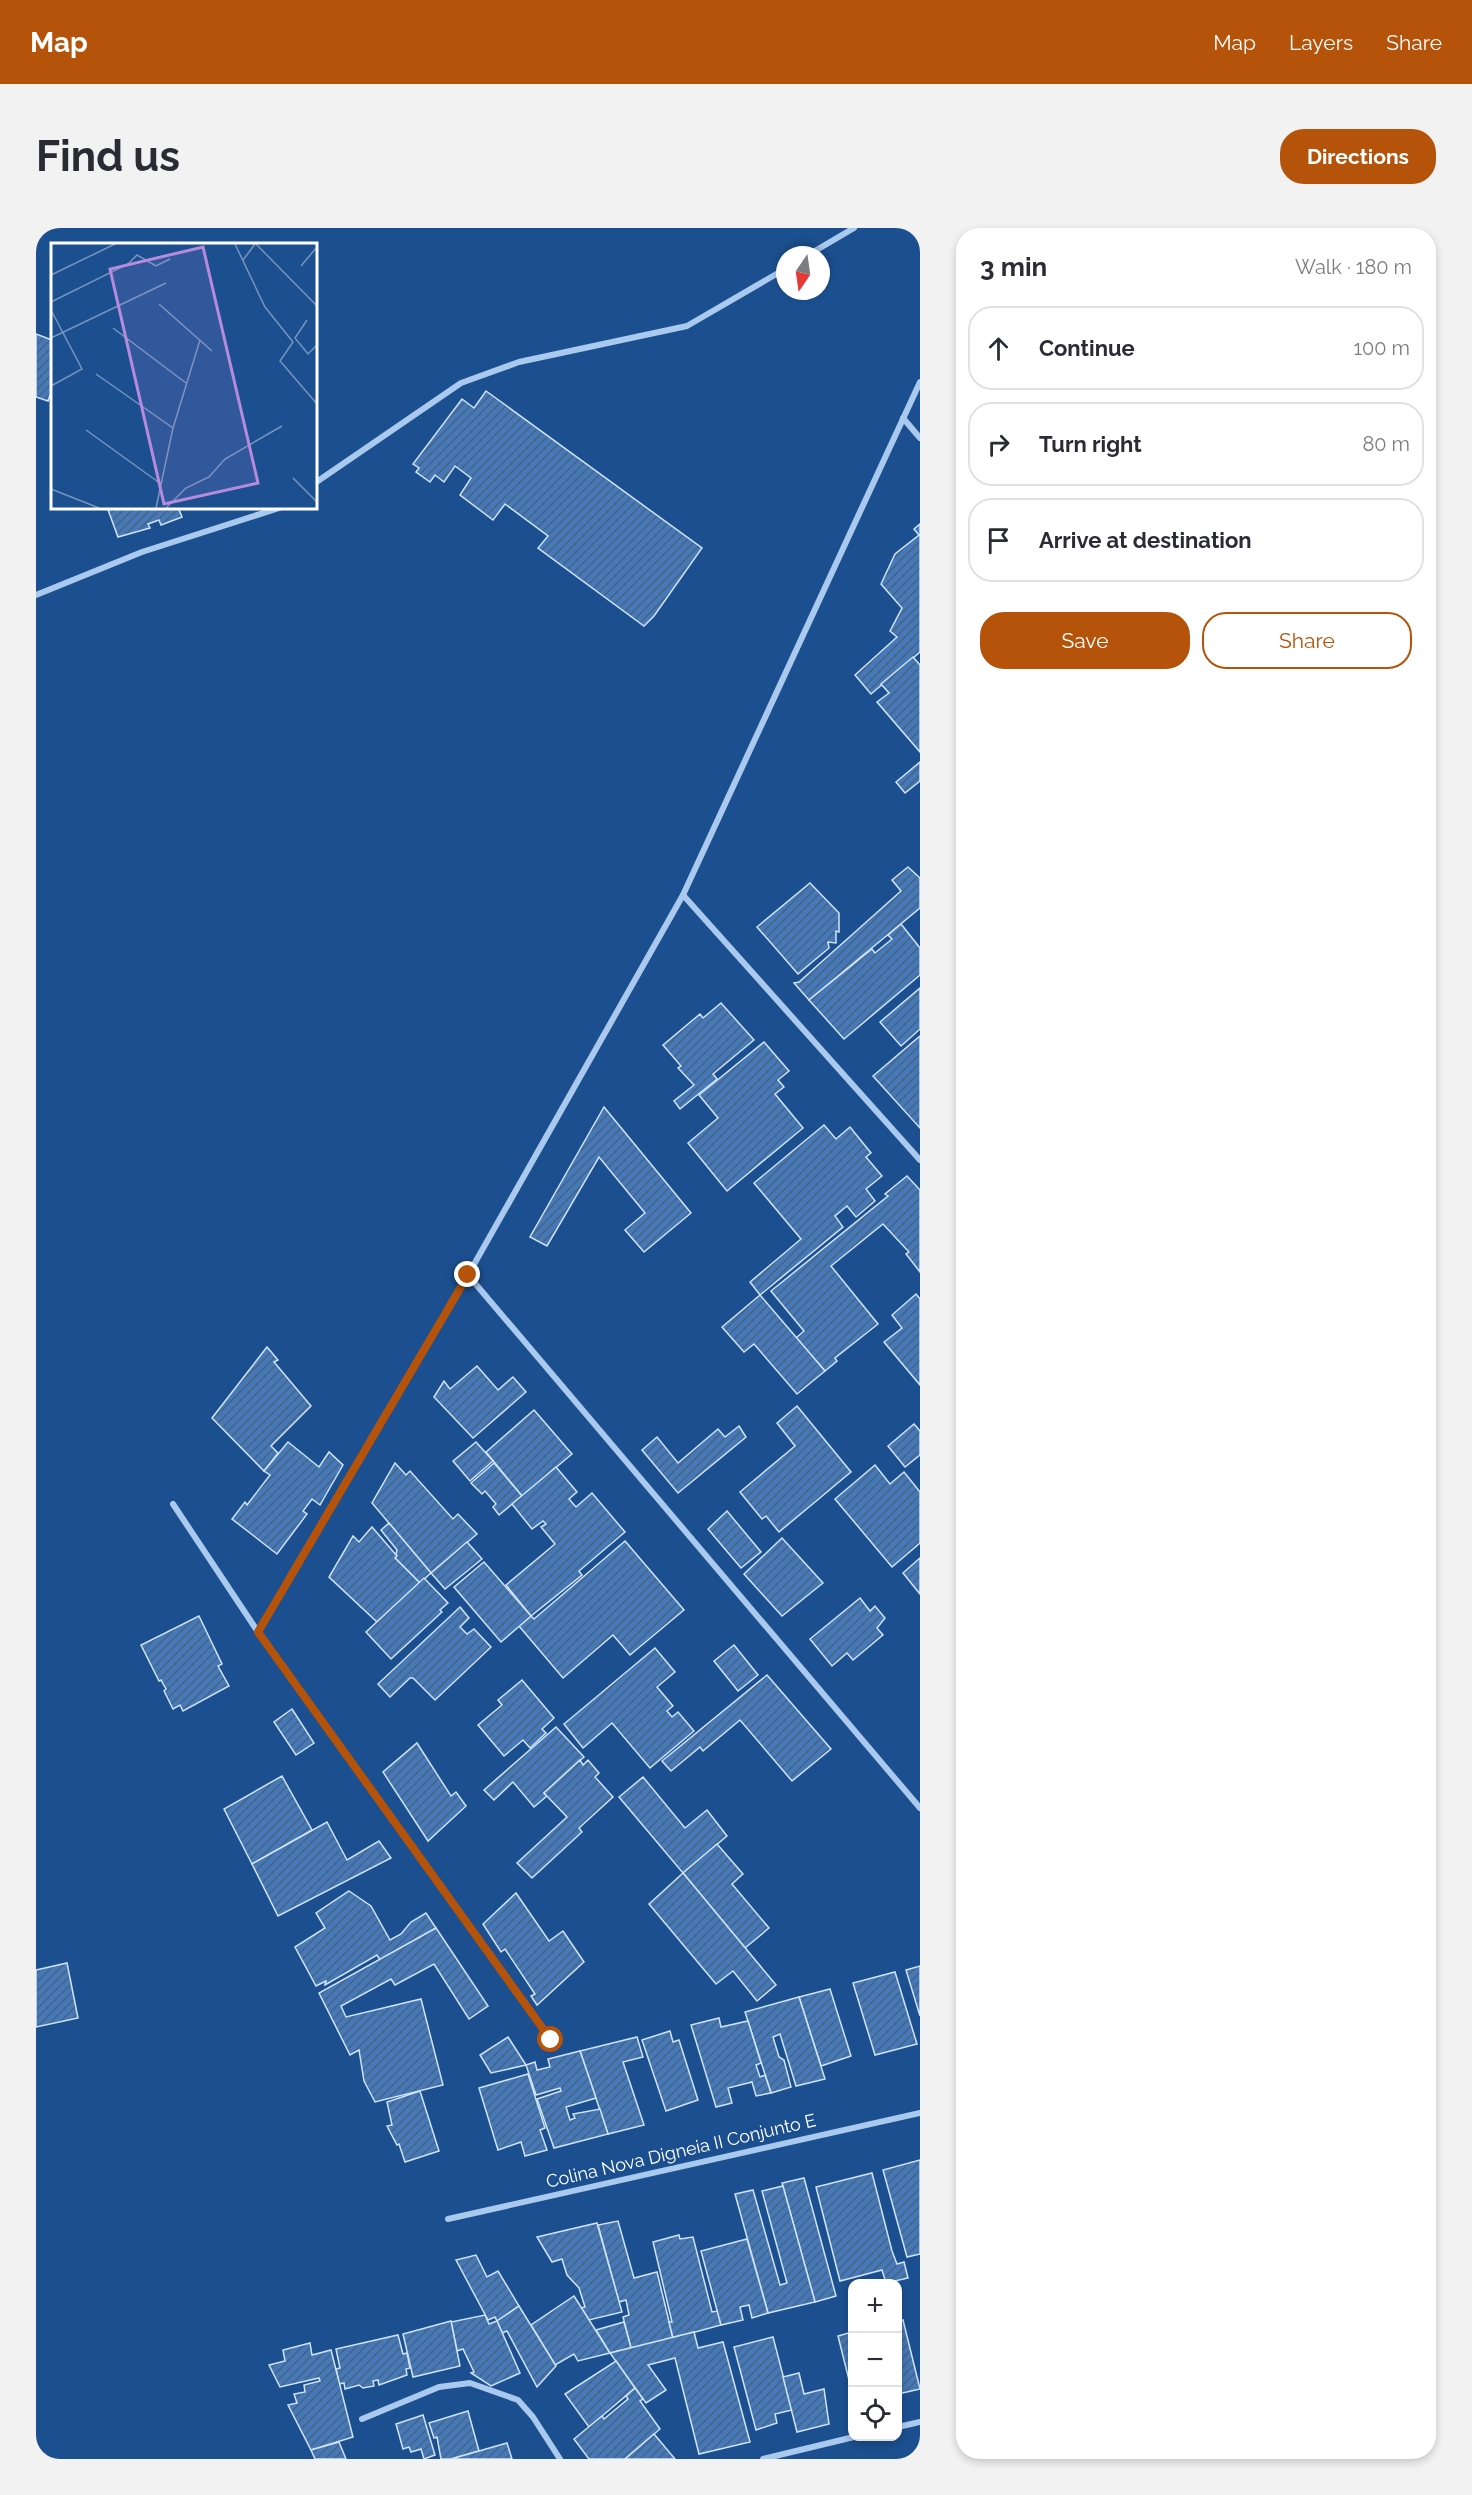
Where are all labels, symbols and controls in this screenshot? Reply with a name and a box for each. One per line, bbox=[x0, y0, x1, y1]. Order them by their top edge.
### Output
text: Map bbox=[30, 26, 88, 59]
text: Map bbox=[1213, 30, 1256, 55]
text: Layers bbox=[1289, 30, 1353, 55]
text: Share bbox=[1386, 30, 1442, 55]
button: Directions bbox=[1280, 129, 1436, 184]
text: Find us bbox=[36, 132, 180, 181]
inset map bbox=[51, 243, 316, 508]
north arrow bbox=[776, 246, 830, 300]
text: 3 min bbox=[980, 252, 1047, 282]
text: Walk · 180 m bbox=[1295, 255, 1412, 279]
icon: ahead bbox=[982, 332, 1015, 365]
text: Continue bbox=[1039, 335, 1135, 361]
text: 100 m bbox=[1353, 336, 1410, 360]
icon: right bbox=[982, 428, 1015, 461]
text: Turn right bbox=[1039, 431, 1142, 457]
text: 80 m bbox=[1362, 432, 1410, 456]
icon: arrive bbox=[982, 524, 1015, 557]
text: Arrive at destination bbox=[1039, 527, 1252, 553]
button: Save bbox=[980, 612, 1190, 669]
button: Share bbox=[1202, 612, 1412, 669]
route end bbox=[454, 1261, 480, 1287]
route start bbox=[537, 2026, 563, 2052]
street label: Colina Nova Digneia II Conjunto E bbox=[544, 2109, 818, 2192]
map controls bbox=[848, 2279, 902, 2441]
button: + bbox=[848, 2279, 902, 2333]
button: − bbox=[848, 2333, 902, 2387]
button: locate bbox=[848, 2387, 902, 2441]

